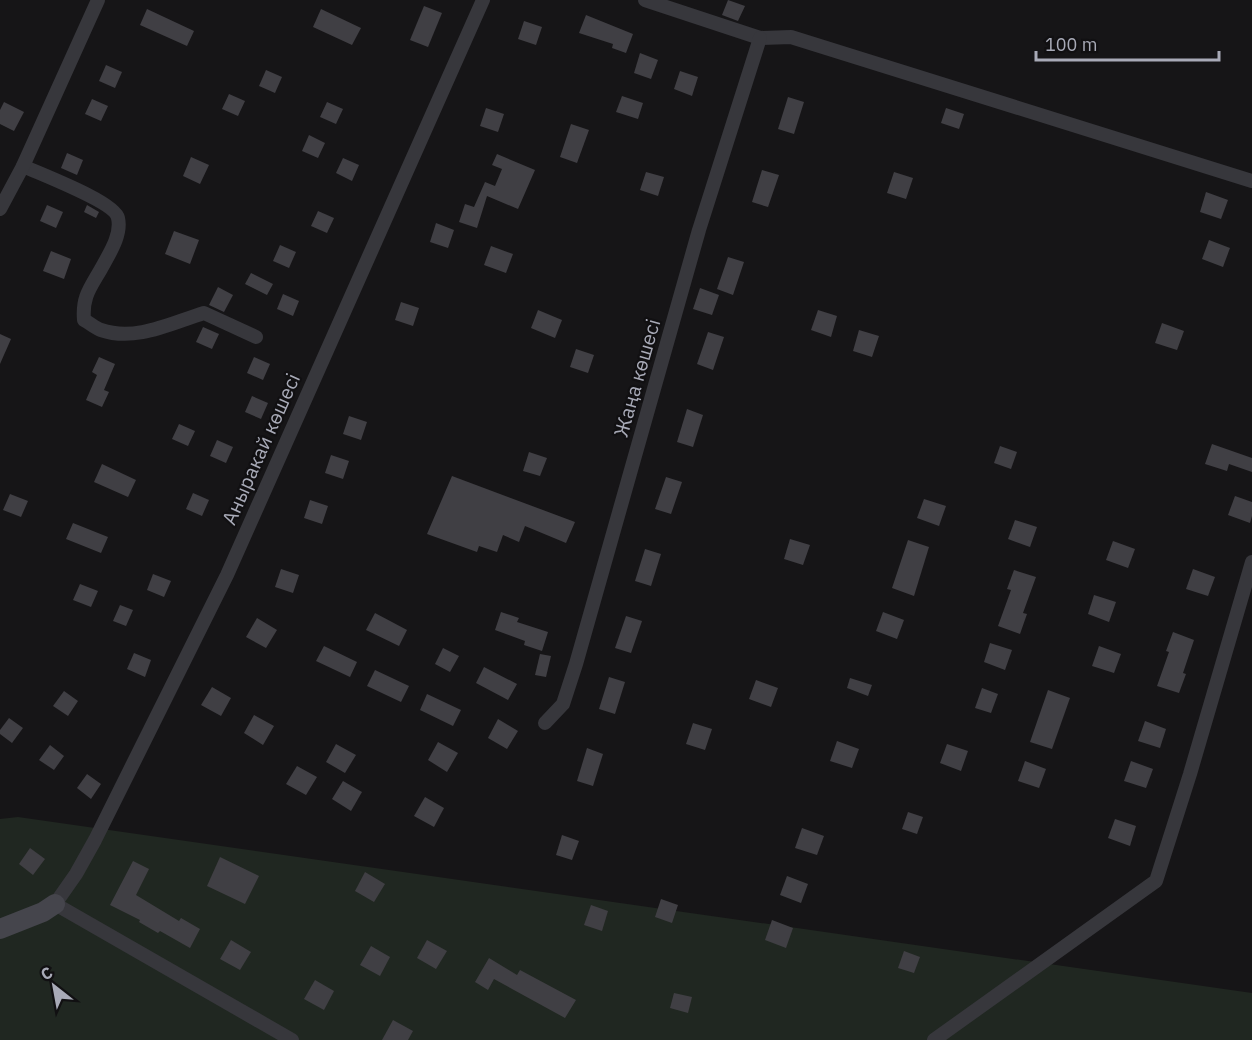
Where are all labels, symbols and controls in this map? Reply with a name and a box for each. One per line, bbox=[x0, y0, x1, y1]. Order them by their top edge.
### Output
scale bar bbox=[1036, 24, 1219, 62]
text: 100 m bbox=[1045, 33, 1097, 56]
street label: Жаңа көшесі bbox=[607, 316, 666, 440]
street label: Аныракай көшесі bbox=[215, 369, 306, 529]
north arrow bbox=[24, 956, 84, 1016]
text: С bbox=[37, 962, 56, 984]

